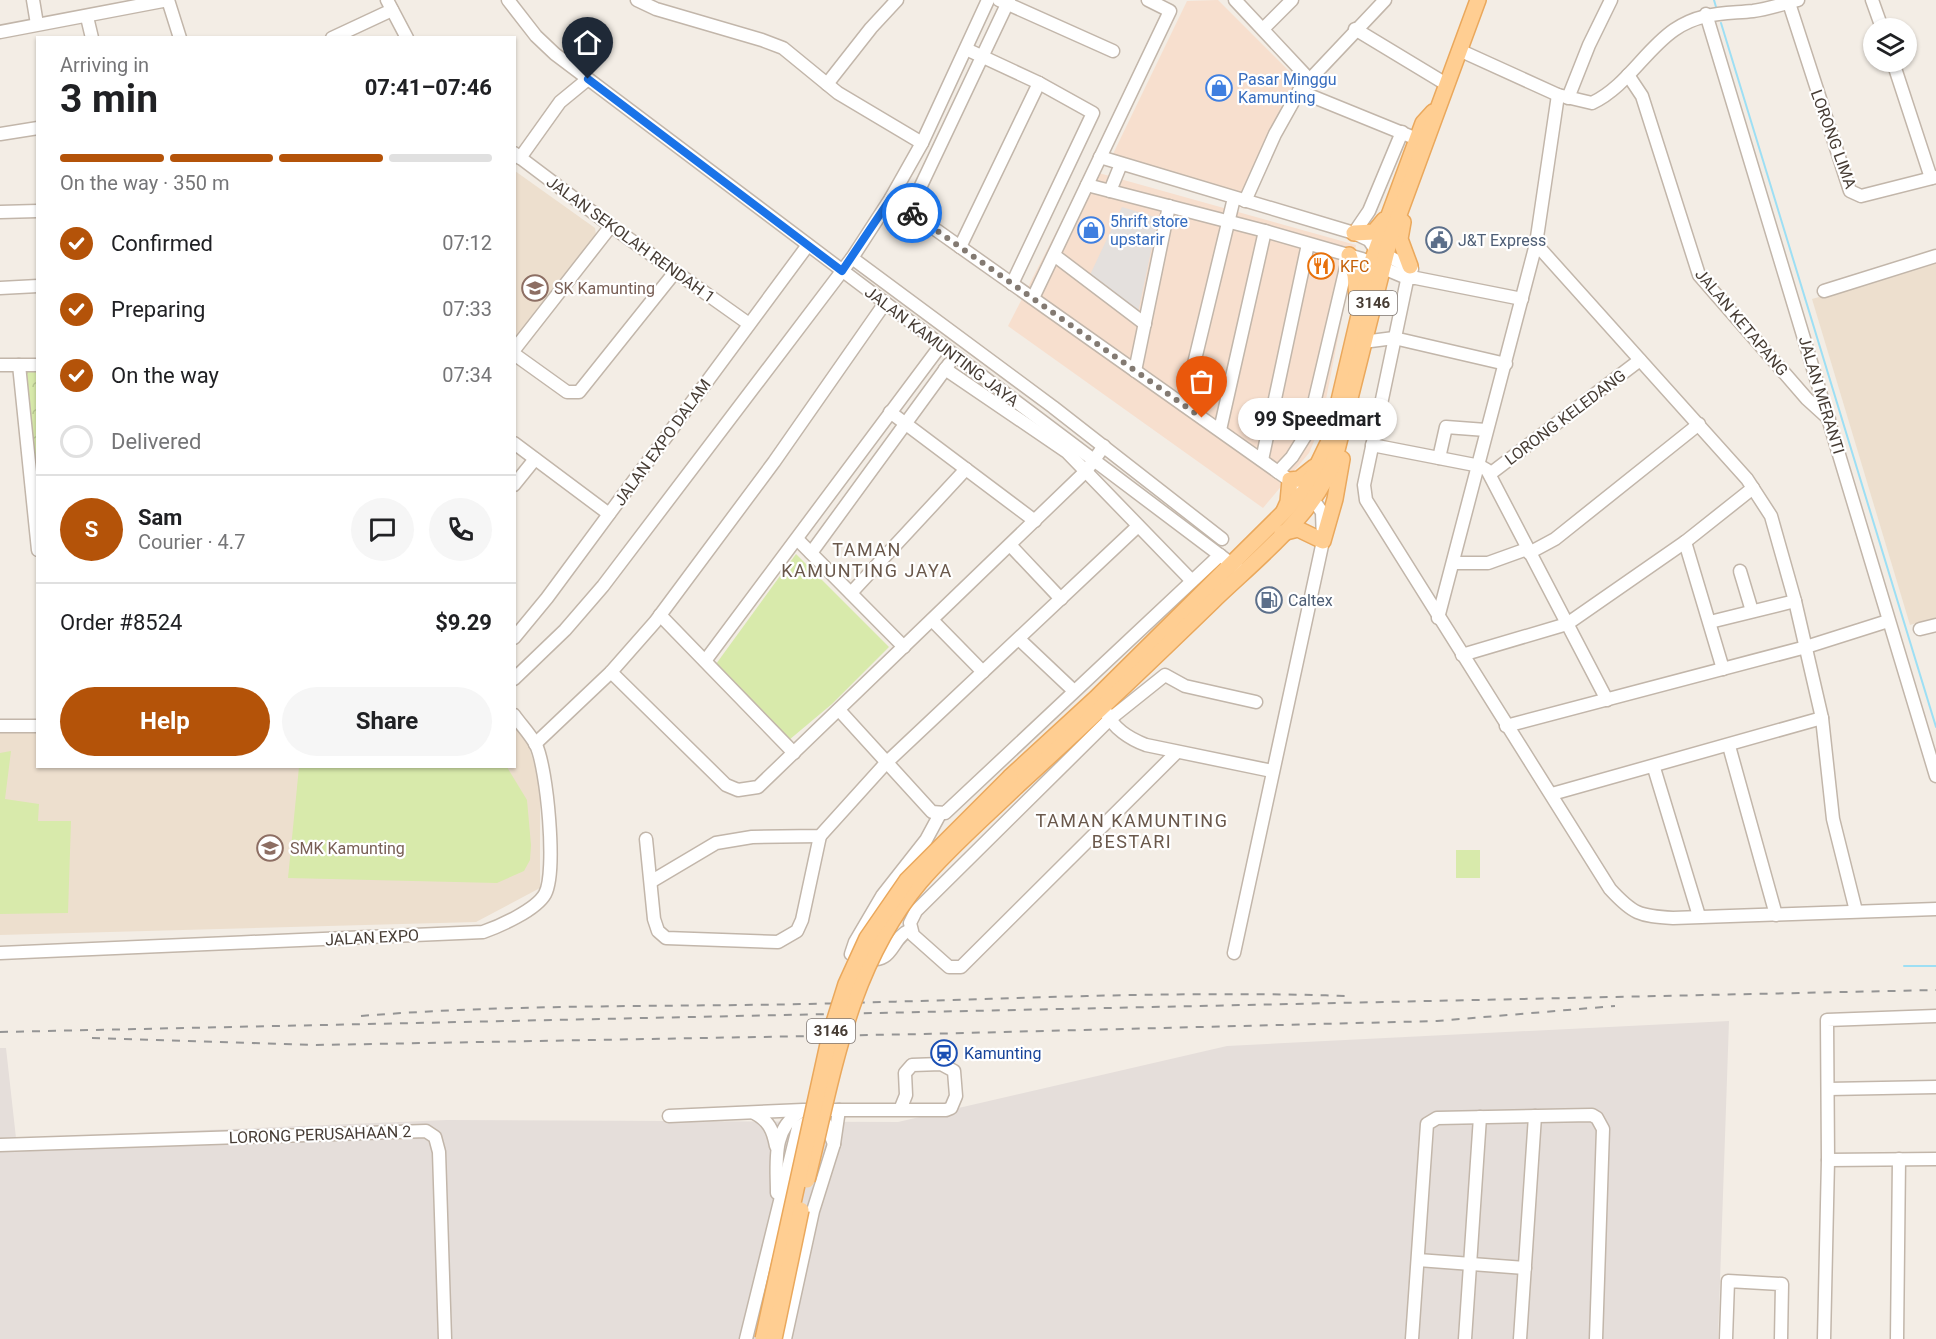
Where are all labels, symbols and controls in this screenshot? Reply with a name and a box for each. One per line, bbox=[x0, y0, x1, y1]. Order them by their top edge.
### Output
pin bbox=[562, 17, 613, 79]
map controls bbox=[1863, 18, 1917, 72]
button: layers bbox=[1863, 18, 1917, 72]
icon: home bbox=[571, 26, 604, 59]
text: Arriving in bbox=[60, 53, 149, 77]
place label: Pasar Minggu Kamunting bbox=[1238, 70, 1337, 107]
shop icon: Pasar Minggu Kamunting bbox=[1204, 73, 1234, 103]
text: 07:41–07:46 bbox=[365, 75, 492, 100]
text: 3 min bbox=[60, 76, 158, 122]
street label: LORONG LIMA bbox=[1807, 87, 1860, 192]
text: On the way · 350 m bbox=[60, 171, 229, 195]
street label: JALAN SEKOLAH RENDAH 1 bbox=[543, 172, 718, 307]
courier bbox=[882, 183, 942, 243]
icon: bike bbox=[896, 197, 929, 230]
place label: 5hrift store upstarir bbox=[1110, 212, 1188, 249]
shop icon: 5hrift store upstarir bbox=[1076, 215, 1106, 245]
public building icon: J&T Express bbox=[1424, 225, 1454, 255]
icon: check bbox=[60, 227, 93, 260]
text: Confirmed bbox=[111, 231, 213, 256]
text: 07:12 bbox=[442, 231, 492, 255]
place label: J&T Express bbox=[1458, 231, 1546, 250]
restaurant icon: KFC bbox=[1306, 251, 1336, 281]
place label: KFC bbox=[1340, 257, 1369, 276]
street label: JALAN KETAPANG bbox=[1691, 265, 1792, 380]
school or university icon: SK Kamunting bbox=[520, 273, 550, 303]
place label: SK Kamunting bbox=[554, 279, 655, 298]
street label: JALAN KAMUNTING JAYA bbox=[861, 282, 1023, 411]
road number: 3146 bbox=[1349, 291, 1397, 315]
icon: check bbox=[60, 293, 93, 326]
text: Preparing bbox=[111, 297, 205, 322]
text: 07:33 bbox=[442, 297, 492, 321]
street label: JALAN MERANTI bbox=[1795, 334, 1848, 456]
pin bbox=[1176, 356, 1227, 418]
icon: check bbox=[60, 359, 93, 392]
text: On the way bbox=[111, 363, 219, 388]
text: 07:34 bbox=[442, 363, 492, 387]
icon: bag bbox=[1185, 365, 1218, 398]
street label: LORONG KELEDANG bbox=[1501, 366, 1629, 469]
street label: JALAN EXPO DALAM bbox=[610, 375, 715, 509]
callout: 99 Speedmart bbox=[1238, 397, 1397, 439]
text: 99 Speedmart bbox=[1254, 407, 1381, 431]
text: Delivered bbox=[111, 429, 201, 454]
button: chat bbox=[351, 498, 414, 561]
button: phone bbox=[429, 498, 492, 561]
text: Sam bbox=[138, 505, 182, 530]
text: S bbox=[85, 517, 98, 542]
text: Courier · 4.7 bbox=[138, 530, 245, 554]
district label: TAMAN KAMUNTING JAYA bbox=[781, 539, 953, 581]
fuel station icon: Caltex bbox=[1254, 585, 1284, 615]
place label: Caltex bbox=[1288, 591, 1333, 610]
text: Order #8524 bbox=[60, 610, 182, 635]
text: $9.29 bbox=[435, 610, 492, 635]
button: Help bbox=[60, 687, 270, 756]
button: Share bbox=[282, 687, 492, 756]
district label: TAMAN KAMUNTING BESTARI bbox=[1036, 810, 1228, 852]
school or university icon: SMK Kamunting bbox=[255, 833, 285, 863]
place label: SMK Kamunting bbox=[290, 839, 405, 858]
street label: JALAN EXPO bbox=[325, 926, 419, 949]
road number: 3146 bbox=[807, 1019, 855, 1043]
station icon: Kamunting bbox=[929, 1038, 959, 1068]
place label: Kamunting bbox=[964, 1044, 1041, 1063]
street label: LORONG PERUSAHAAN 2 bbox=[229, 1122, 412, 1147]

